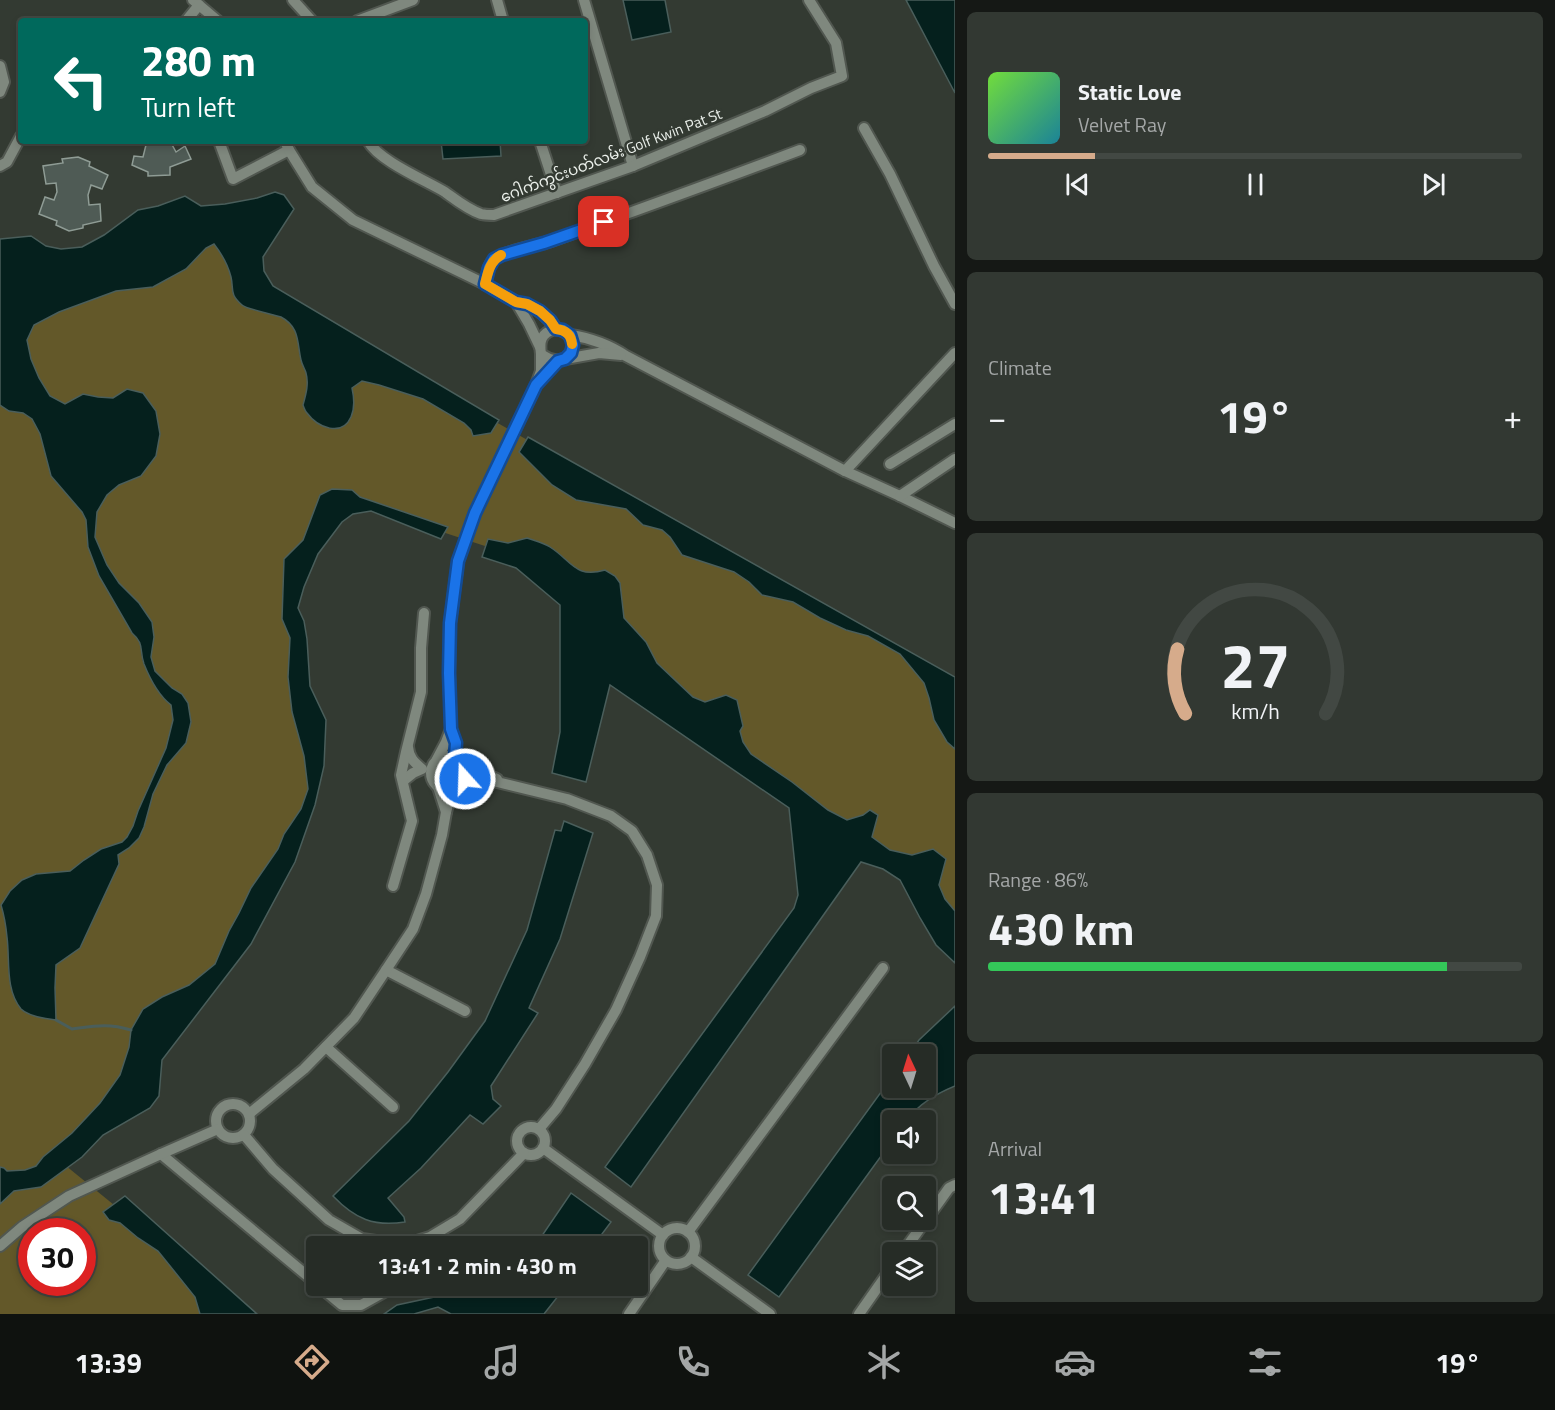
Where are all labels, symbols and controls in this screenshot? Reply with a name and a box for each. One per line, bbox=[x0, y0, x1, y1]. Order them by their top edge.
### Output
text: 280 m bbox=[141, 28, 256, 92]
icon: left bbox=[42, 42, 120, 120]
text: Static Love bbox=[1078, 75, 1181, 109]
text: Turn left bbox=[141, 86, 235, 127]
street label: ဂေါက်ကွင်းပတ်လမ်း Golf Kwin Pat St bbox=[497, 102, 726, 208]
text: Velvet Ray bbox=[1078, 109, 1167, 140]
icon: previous bbox=[1061, 168, 1094, 201]
icon: pause bbox=[1239, 168, 1272, 201]
icon: next bbox=[1417, 168, 1450, 201]
pin bbox=[578, 196, 629, 247]
icon: arrive bbox=[587, 205, 620, 238]
text: Climate bbox=[988, 352, 1052, 383]
text: 19° bbox=[1217, 382, 1293, 450]
text: − bbox=[988, 392, 1006, 442]
text: + bbox=[1504, 392, 1522, 442]
text: 27 bbox=[1220, 617, 1290, 712]
text: km/h bbox=[1231, 695, 1279, 727]
position arrow bbox=[433, 747, 497, 811]
text: Range · 86% bbox=[988, 864, 1088, 895]
text: 430 km bbox=[988, 894, 1134, 962]
north arrow bbox=[882, 1044, 936, 1098]
map controls bbox=[882, 1044, 936, 1296]
button: sound bbox=[882, 1110, 936, 1164]
text: Arrival bbox=[988, 1133, 1042, 1164]
text: 13:41 bbox=[988, 1163, 1100, 1231]
button: search bbox=[882, 1176, 936, 1230]
speed limit sign: 30 bbox=[18, 1218, 96, 1296]
button: layers bbox=[882, 1242, 936, 1296]
text: 13:41 · 2 min · 430 m bbox=[377, 1249, 577, 1283]
icon: directions bbox=[291, 1341, 333, 1383]
icon: music bbox=[481, 1341, 523, 1383]
icon: phone bbox=[672, 1341, 714, 1383]
icon: climate bbox=[863, 1341, 905, 1383]
icon: car bbox=[1054, 1341, 1096, 1383]
icon: filters bbox=[1244, 1341, 1286, 1383]
text: 13:39 bbox=[74, 1342, 142, 1383]
text: 19° bbox=[1435, 1342, 1481, 1383]

